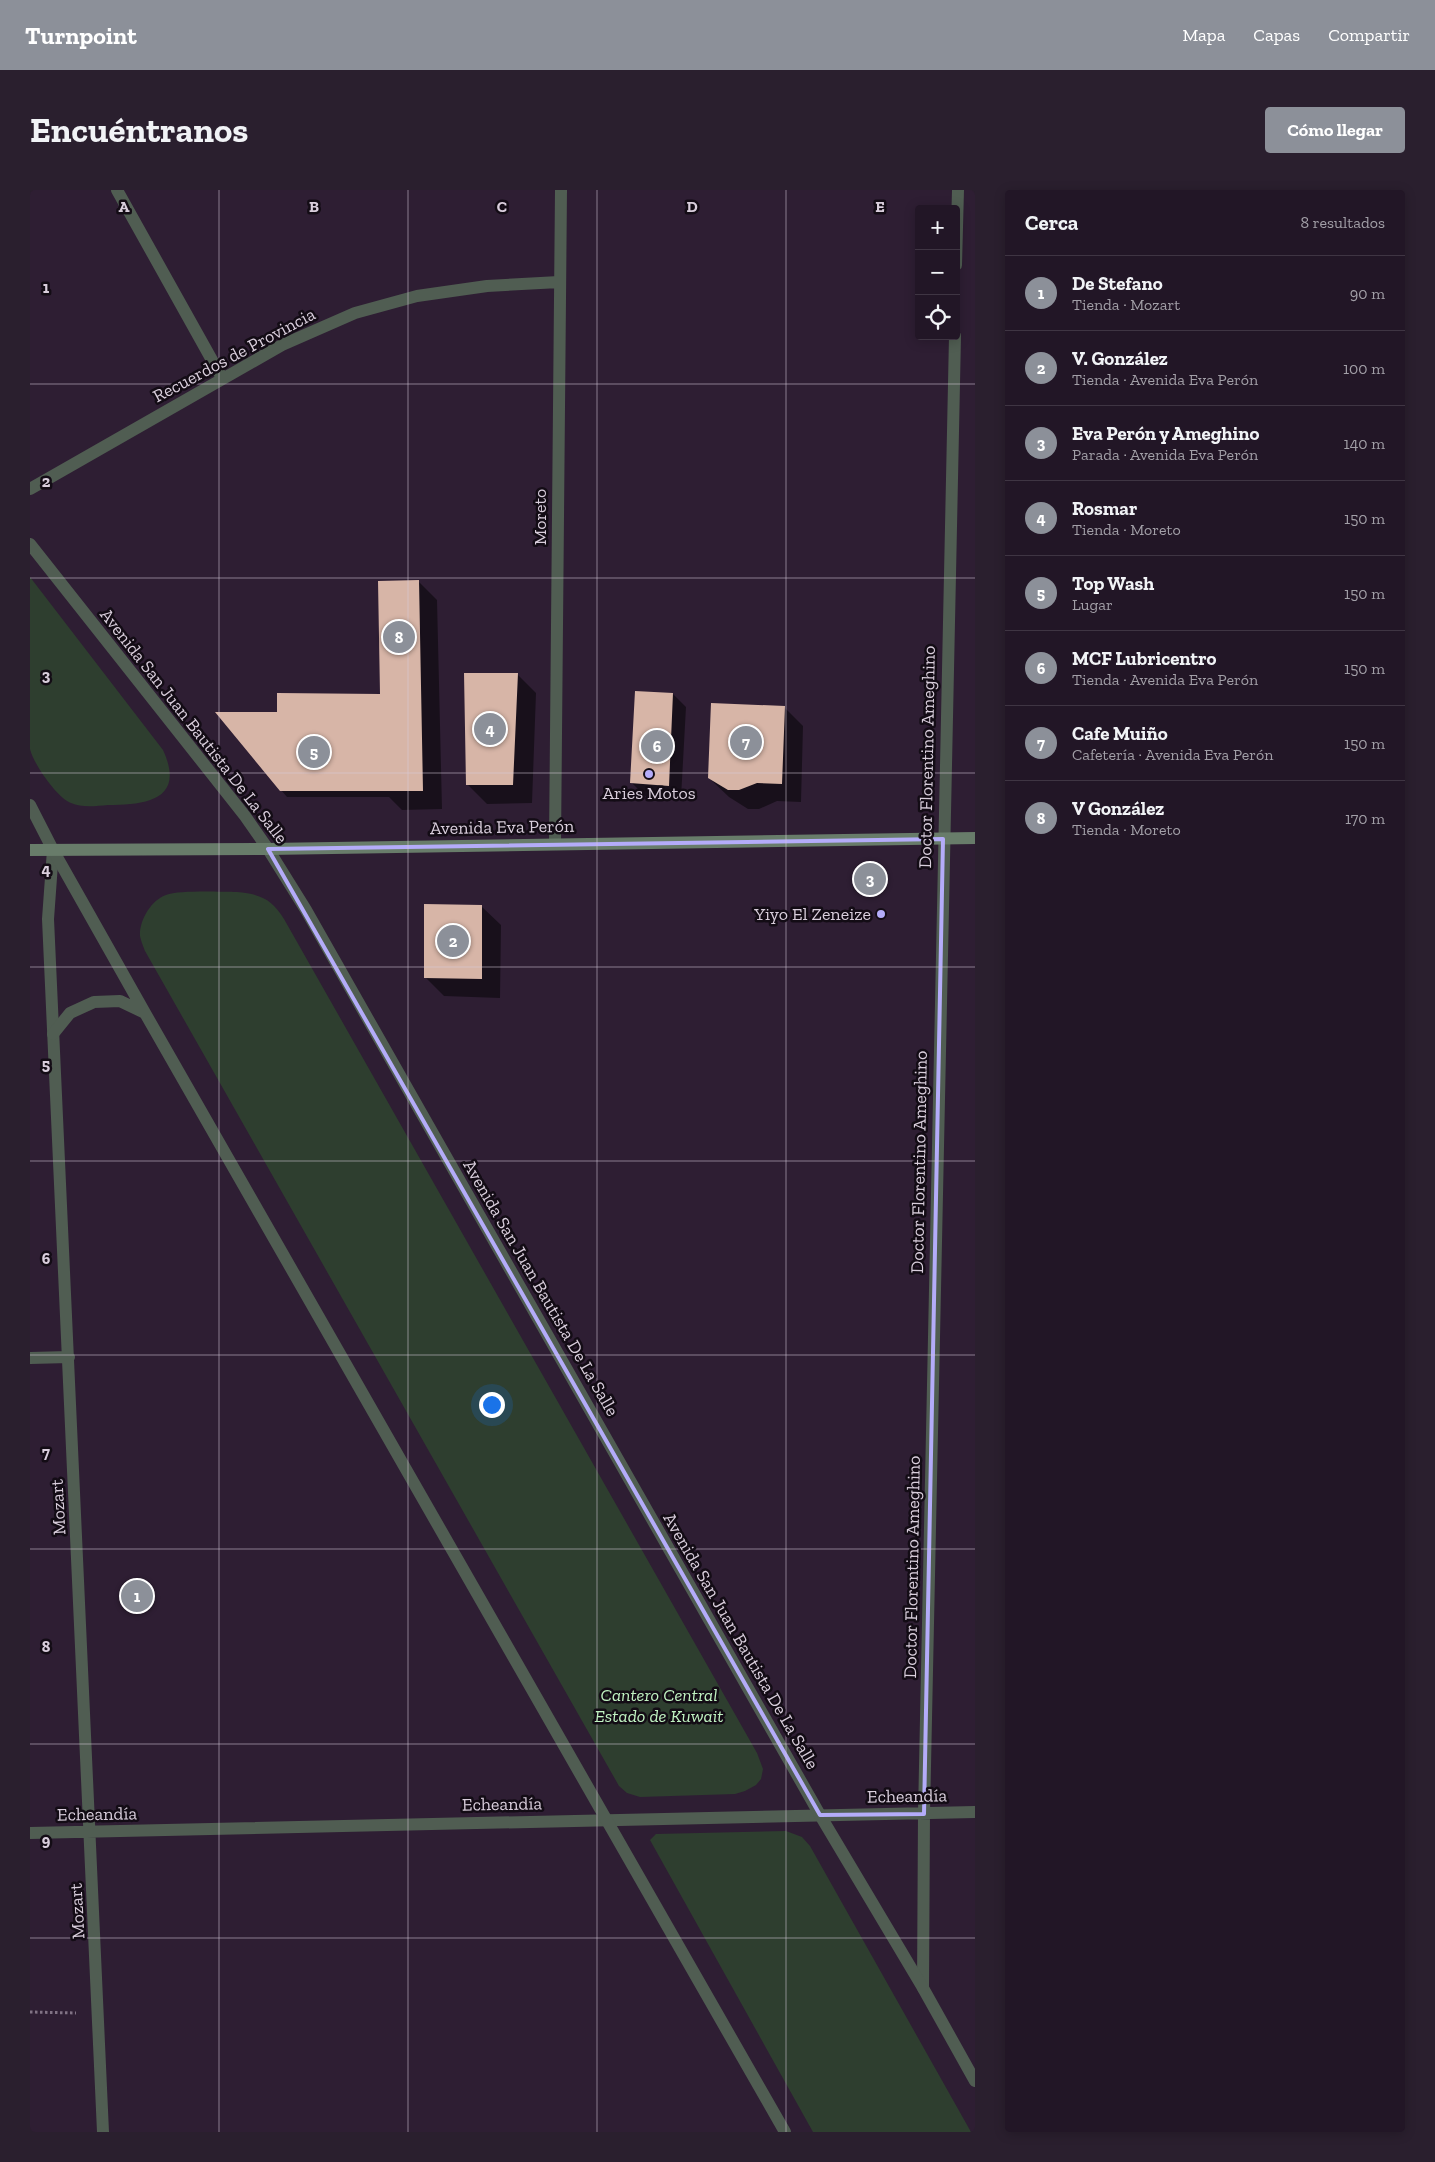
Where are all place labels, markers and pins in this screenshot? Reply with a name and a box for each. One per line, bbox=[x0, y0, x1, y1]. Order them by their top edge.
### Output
pin: 8 bbox=[383, 618, 415, 656]
pin: 4 bbox=[474, 710, 506, 748]
pin: 7 bbox=[730, 723, 762, 761]
pin: 6 bbox=[641, 727, 673, 765]
pin: 5 bbox=[298, 733, 330, 771]
marker: Aries Motos bbox=[643, 768, 655, 780]
place label: Aries Motos bbox=[602, 782, 696, 804]
pin: 3 bbox=[854, 860, 886, 898]
place label: Yiyo El Zeneize bbox=[753, 903, 871, 925]
marker: Yiyo El Zeneize bbox=[875, 908, 887, 920]
pin: 2 bbox=[437, 922, 469, 960]
pin: 1 bbox=[121, 1577, 153, 1615]

